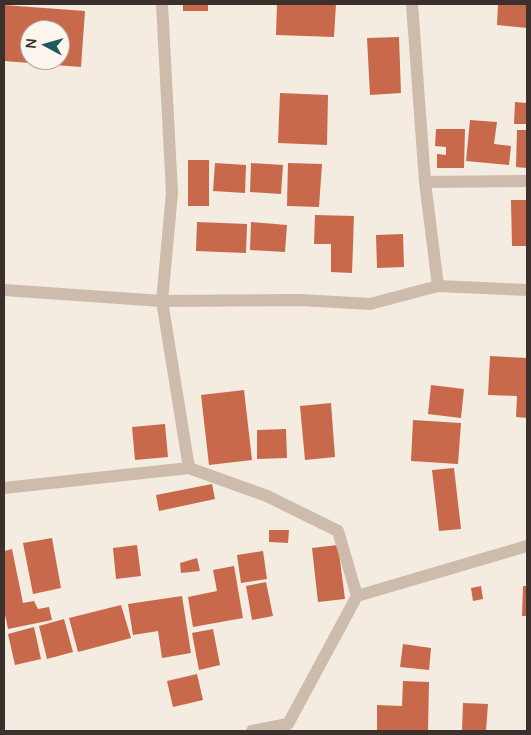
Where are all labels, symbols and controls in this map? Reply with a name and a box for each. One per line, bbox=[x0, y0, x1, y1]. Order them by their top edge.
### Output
north arrow bbox=[20, 20, 70, 70]
text: N bbox=[21, 37, 41, 49]

